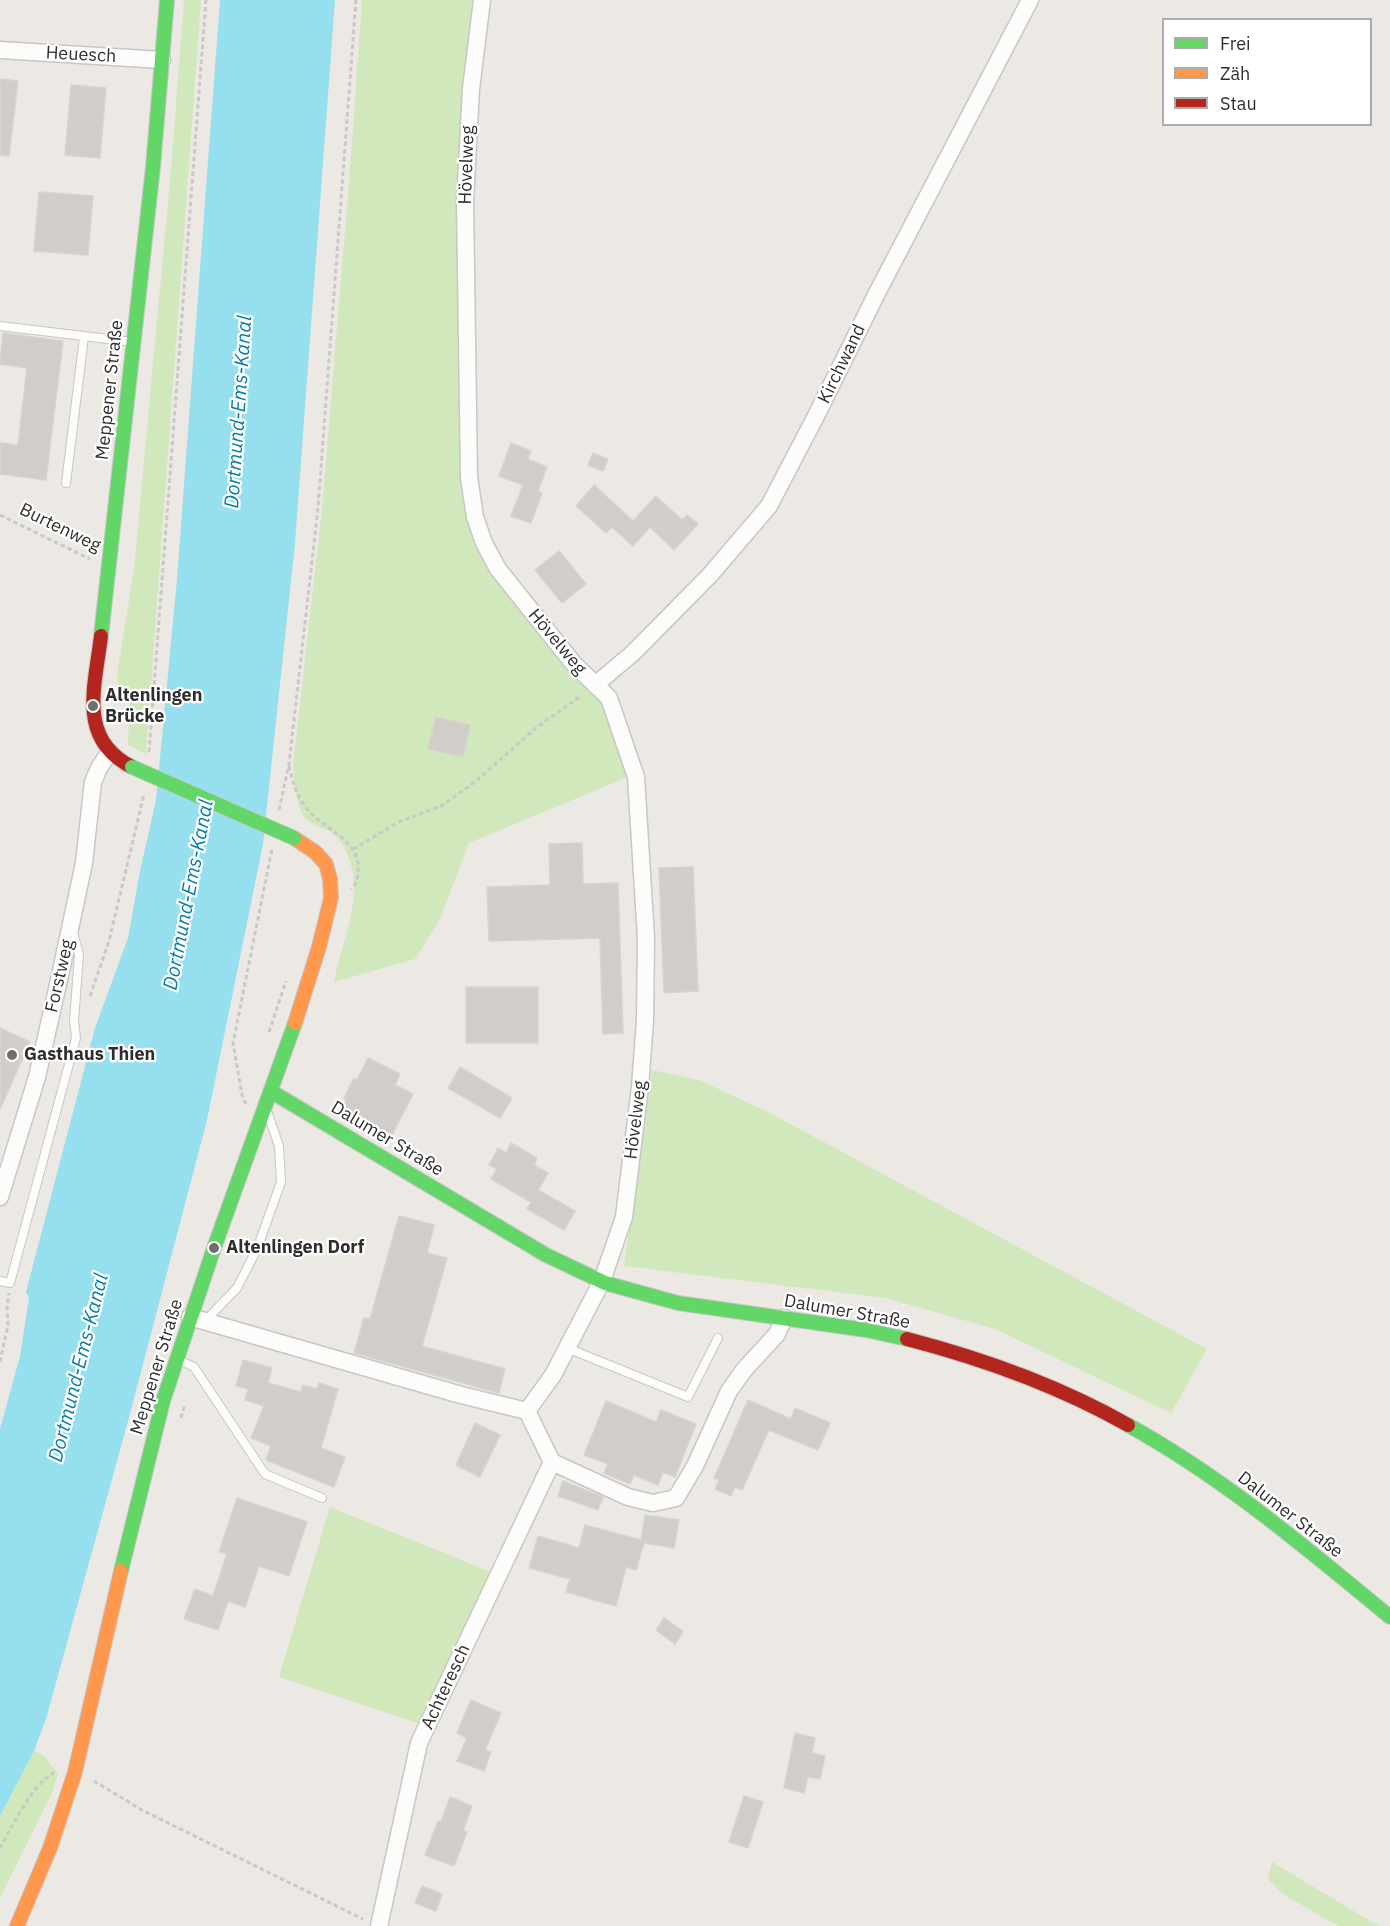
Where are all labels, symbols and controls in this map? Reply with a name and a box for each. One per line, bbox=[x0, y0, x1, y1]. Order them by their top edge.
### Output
legend bbox=[1162, 18, 1372, 126]
text: Frei bbox=[1220, 32, 1251, 55]
street label: Heuesch bbox=[45, 42, 117, 68]
text: Zäh bbox=[1220, 62, 1250, 85]
text: Stau bbox=[1220, 92, 1257, 115]
street label: Hövelweg bbox=[455, 125, 479, 205]
water label: Dortmund-Ems-Kanal bbox=[220, 315, 258, 509]
street label: Meppener Straße bbox=[92, 319, 128, 461]
street label: Kirchwand bbox=[814, 321, 870, 407]
street label: Burtenweg bbox=[16, 499, 104, 557]
street label: Hövelweg bbox=[523, 605, 591, 679]
place label: Altenlingen Brücke bbox=[105, 685, 202, 728]
marker: Altenlingen Brücke bbox=[86, 699, 100, 713]
water label: Dortmund-Ems-Kanal bbox=[159, 798, 219, 992]
street label: Forstweg bbox=[41, 937, 79, 1015]
place label: Gasthaus Thien bbox=[24, 1044, 155, 1066]
marker: Gasthaus Thien bbox=[5, 1048, 19, 1062]
street label: Hövelweg bbox=[620, 1079, 652, 1161]
street label: Dalumer Straße bbox=[327, 1097, 447, 1181]
place label: Altenlingen Dorf bbox=[226, 1237, 364, 1259]
marker: Altenlingen Dorf bbox=[207, 1241, 221, 1255]
water label: Dortmund-Ems-Kanal bbox=[44, 1271, 114, 1465]
street label: Dalumer Straße bbox=[782, 1290, 912, 1334]
street label: Meppener Straße bbox=[126, 1297, 188, 1437]
street label: Dalumer Straße bbox=[1233, 1467, 1347, 1563]
street label: Achteresch bbox=[417, 1641, 475, 1733]

